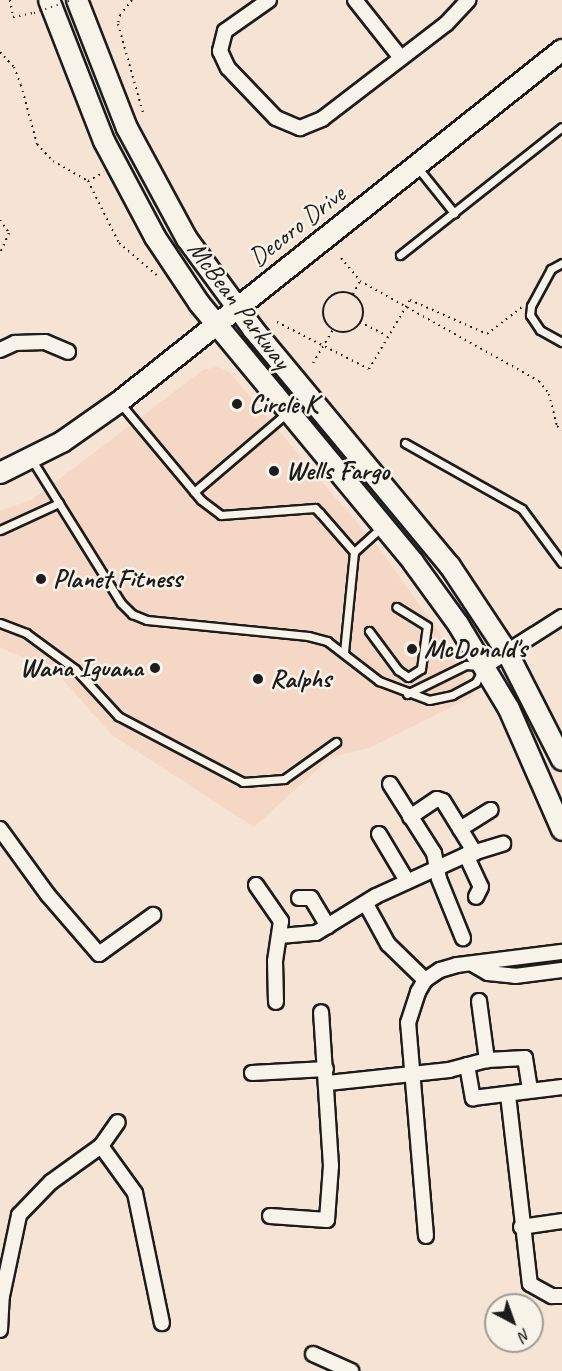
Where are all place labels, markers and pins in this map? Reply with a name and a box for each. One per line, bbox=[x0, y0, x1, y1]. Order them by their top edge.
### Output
place label: Circle K bbox=[249, 388, 318, 420]
marker: Circle K bbox=[230, 397, 244, 411]
place label: Wells Fargo bbox=[286, 455, 390, 487]
marker: Wells Fargo bbox=[267, 464, 281, 478]
place label: Planet Fitness bbox=[53, 563, 182, 595]
marker: Planet Fitness bbox=[34, 572, 48, 586]
place label: McDonald's bbox=[424, 633, 527, 665]
marker: McDonald's bbox=[405, 642, 419, 656]
place label: Wana Iguana bbox=[21, 652, 143, 684]
marker: Wana Iguana bbox=[148, 661, 162, 675]
place label: Ralphs bbox=[270, 663, 331, 695]
marker: Ralphs bbox=[251, 672, 265, 686]

